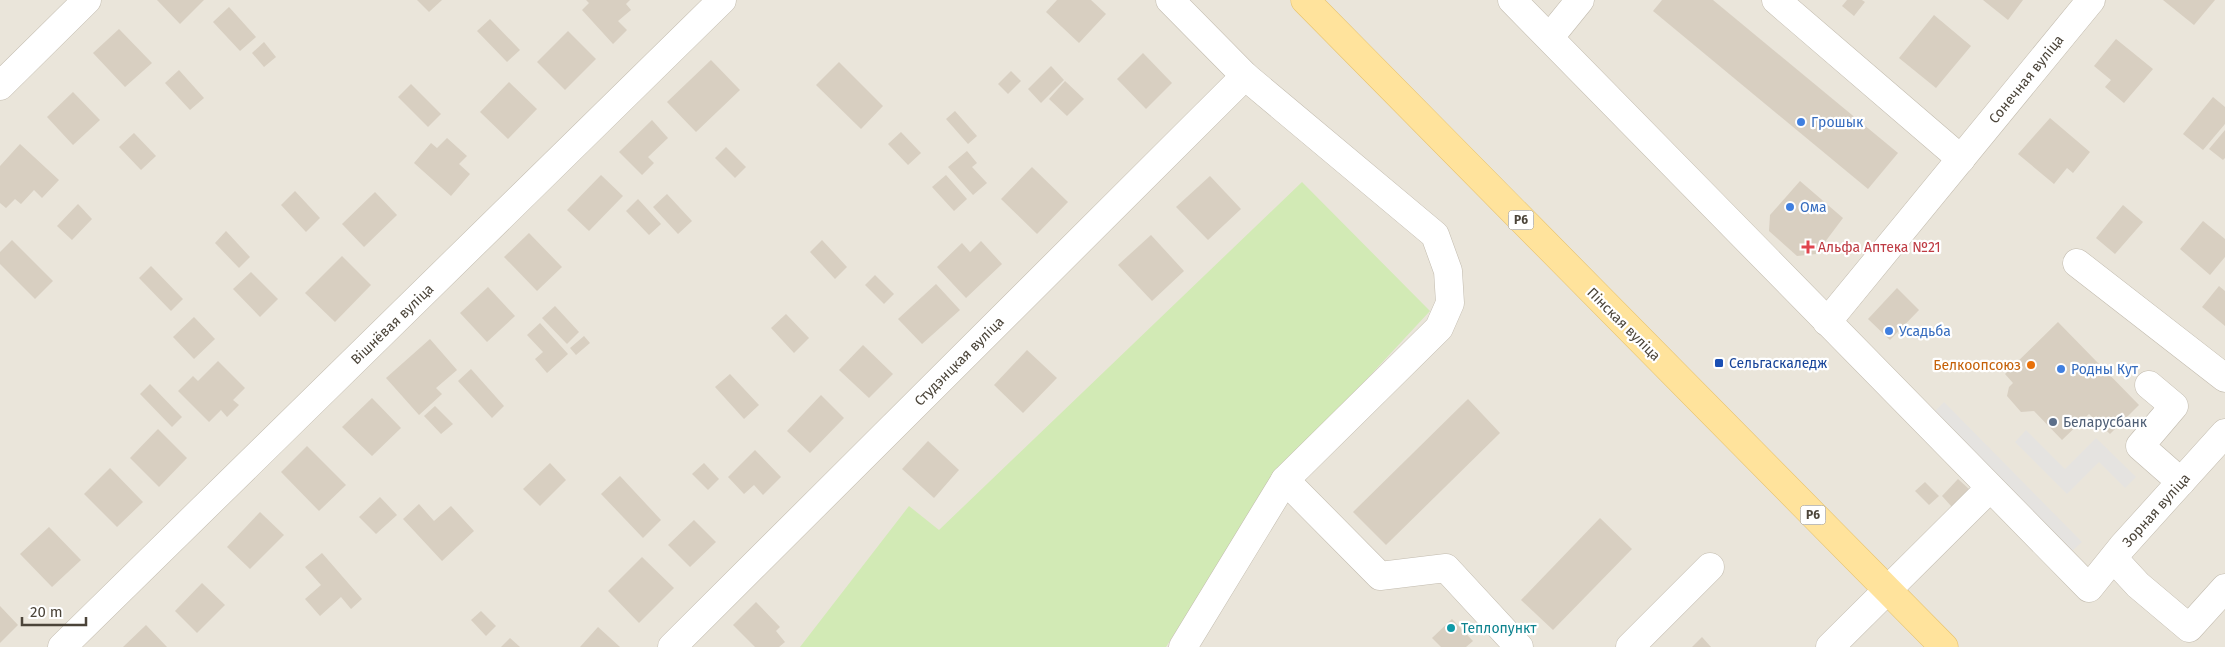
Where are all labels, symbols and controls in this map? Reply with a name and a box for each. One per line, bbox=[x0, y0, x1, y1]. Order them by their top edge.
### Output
street label: Сонечная вуліца bbox=[1985, 32, 2067, 127]
place label: Грошык bbox=[1811, 114, 1864, 131]
marker: Грошык bbox=[1795, 116, 1807, 128]
place label: Ома bbox=[1800, 199, 1827, 216]
marker: Ома bbox=[1784, 201, 1796, 213]
road number: Р6 bbox=[1508, 210, 1534, 230]
place label: Альфа Аптека №21 bbox=[1818, 239, 1941, 256]
marker: Альфа Аптека №21 bbox=[1802, 241, 1814, 253]
street label: Вішнёвая вуліца bbox=[347, 281, 437, 368]
street label: Пінская вуліца bbox=[1583, 284, 1664, 365]
street label: Студэнцкая вуліца bbox=[911, 313, 1008, 410]
place label: Усадьба bbox=[1899, 323, 1951, 340]
marker: Усадьба bbox=[1883, 325, 1895, 337]
place label: Сельгаскаледж bbox=[1729, 355, 1827, 372]
marker: Сельгаскаледж bbox=[1713, 357, 1725, 369]
place label: Белкоопсоюз bbox=[1933, 357, 2021, 374]
marker: Белкоопсоюз bbox=[2025, 359, 2037, 371]
place label: Родны Кут bbox=[2071, 361, 2139, 378]
marker: Родны Кут bbox=[2055, 363, 2067, 375]
place label: Беларусбанк bbox=[2063, 414, 2148, 431]
marker: Беларусбанк bbox=[2047, 416, 2059, 428]
street label: Зорная вуліца bbox=[2119, 470, 2194, 551]
road number: Р6 bbox=[1800, 506, 1826, 524]
scale bar bbox=[22, 594, 86, 626]
text: 20 m bbox=[30, 603, 63, 621]
place label: Теплопункт bbox=[1461, 620, 1537, 637]
marker: Теплопункт bbox=[1445, 622, 1457, 634]

